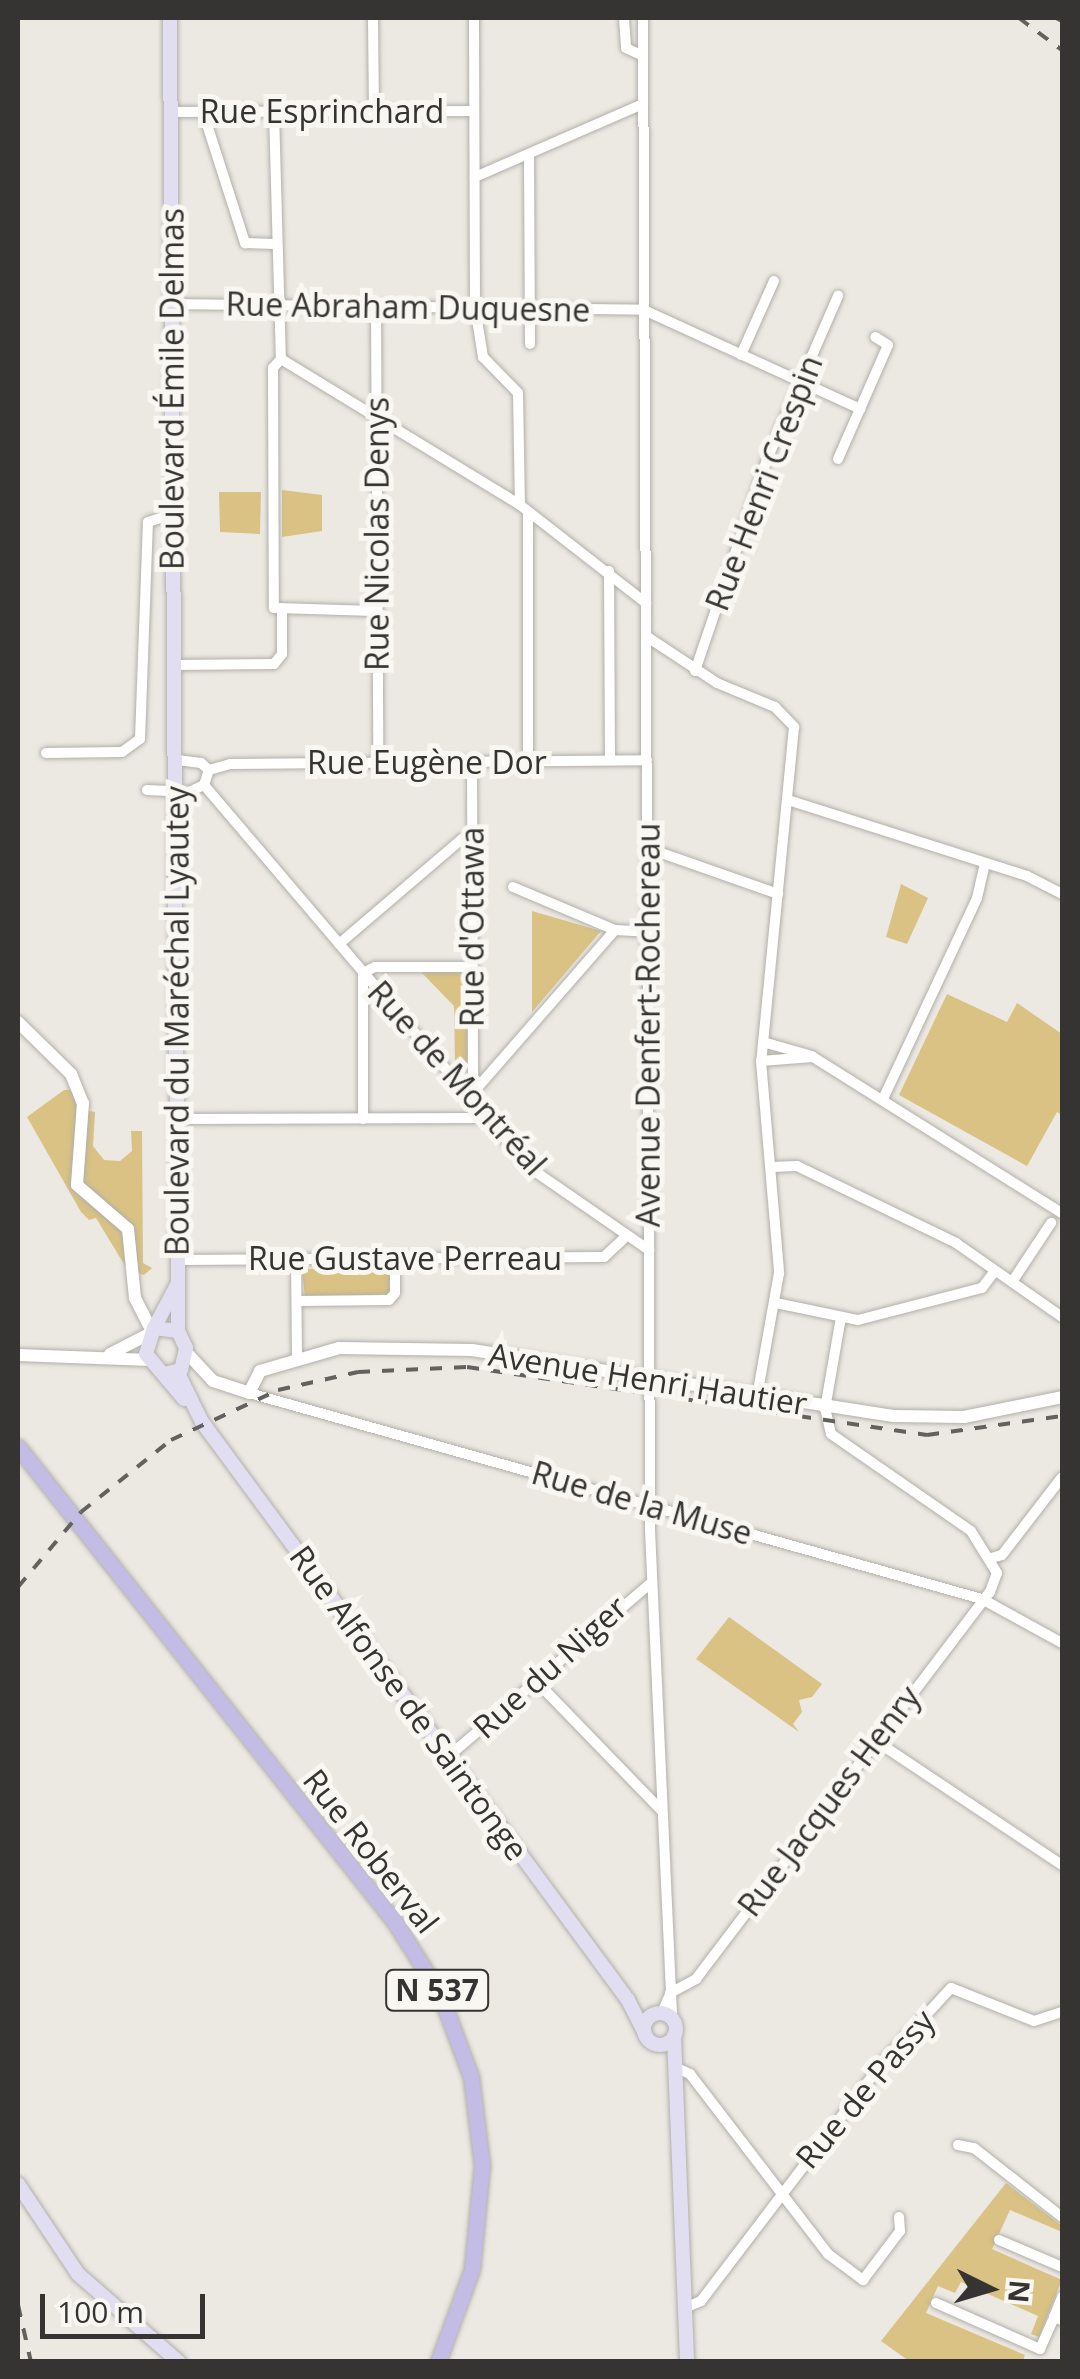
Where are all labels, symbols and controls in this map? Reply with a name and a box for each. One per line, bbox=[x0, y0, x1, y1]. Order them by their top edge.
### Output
street label: Rue Esprinchard bbox=[200, 92, 444, 130]
street label: Boulevard Émile Delmas bbox=[153, 208, 191, 570]
street label: Rue Abraham Duquesne bbox=[225, 285, 591, 329]
street label: Rue Henri Crespin bbox=[698, 350, 830, 616]
street label: Rue Nicolas Denys bbox=[358, 397, 396, 671]
street label: Rue Eugène Dor bbox=[307, 743, 547, 781]
street label: Boulevard du Maréchal Lyautey bbox=[158, 786, 196, 1256]
street label: Avenue Denfert-Rochereau bbox=[629, 823, 667, 1227]
street label: Rue d'Ottawa bbox=[453, 827, 491, 1027]
street label: Rue de Montréal bbox=[360, 973, 554, 1183]
street label: Rue Gustave Perreau bbox=[248, 1239, 562, 1277]
street label: Avenue Henri Hautier bbox=[486, 1335, 810, 1423]
street label: Rue de la Muse bbox=[527, 1453, 757, 1553]
street label: Rue Alfonse de Saintonge bbox=[282, 1538, 536, 1868]
street label: Rue du Niger bbox=[465, 1588, 635, 1746]
street label: Rue Jacques Henry bbox=[730, 1678, 928, 1924]
street label: Rue Roberval bbox=[295, 1762, 447, 1940]
road number: N 537 bbox=[384, 1965, 490, 2015]
street label: Rue de Passy bbox=[788, 2002, 942, 2176]
north arrow bbox=[940, 2239, 1040, 2339]
scale bar bbox=[45, 2274, 210, 2336]
text: N bbox=[1000, 2279, 1040, 2305]
text: 100 m bbox=[57, 2291, 144, 2332]

